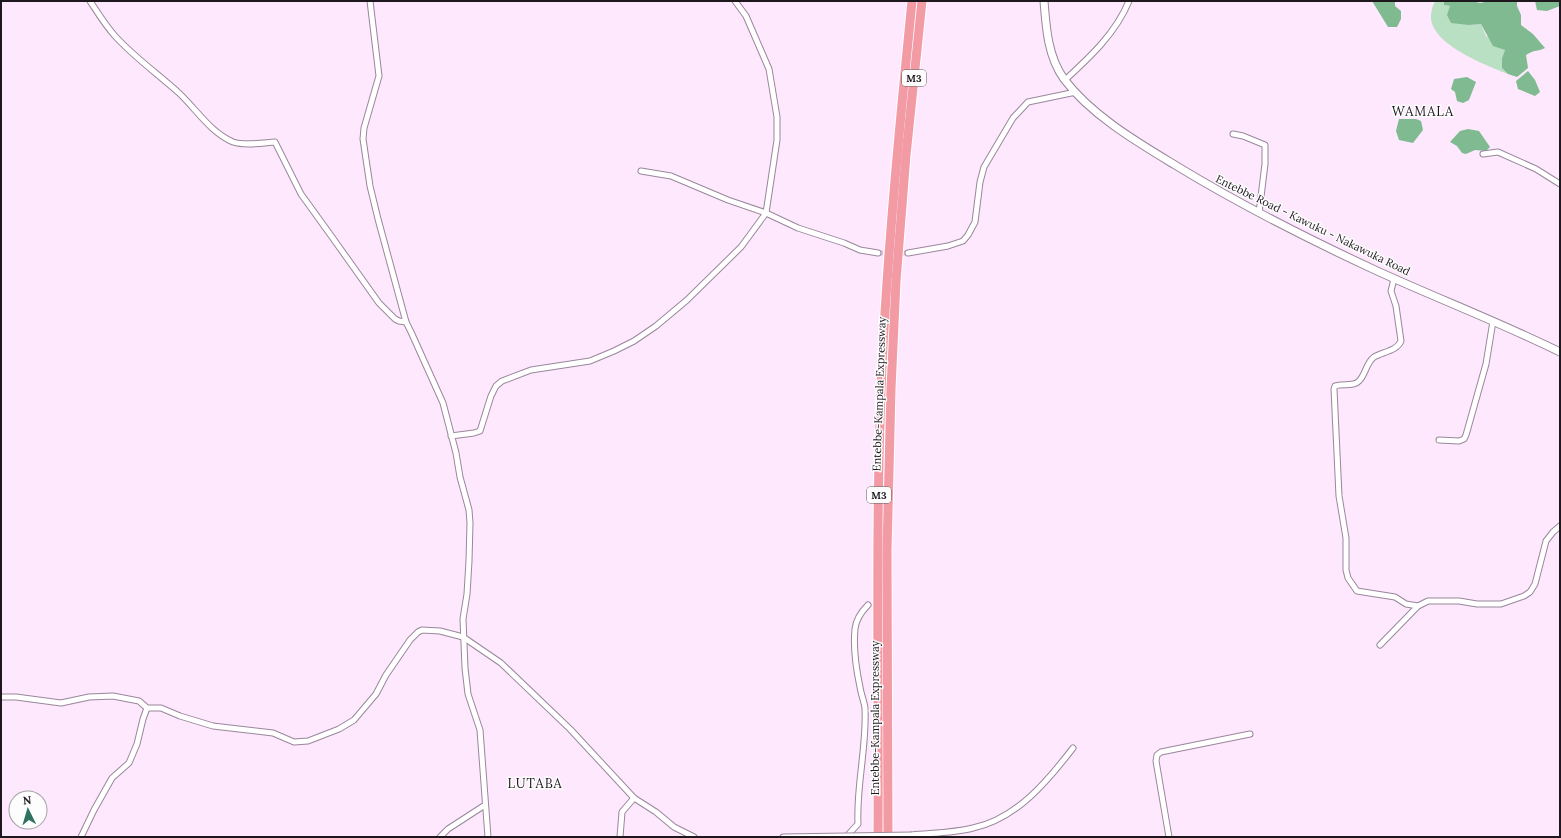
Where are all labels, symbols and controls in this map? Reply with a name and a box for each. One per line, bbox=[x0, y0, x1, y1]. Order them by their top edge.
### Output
road number: M3 bbox=[902, 70, 926, 86]
district label: WAMALA bbox=[1392, 103, 1454, 120]
street label: Entebbe Road - Kawuku - Nakawuka Road bbox=[1213, 172, 1413, 279]
street label: Entebbe-Kampala Expressway bbox=[869, 316, 889, 471]
road number: M3 bbox=[867, 487, 891, 503]
street label: Entebbe-Kampala Expressway bbox=[868, 641, 882, 795]
district label: LUTABA bbox=[507, 775, 563, 792]
north arrow bbox=[8, 790, 48, 830]
text: N bbox=[22, 793, 32, 807]

